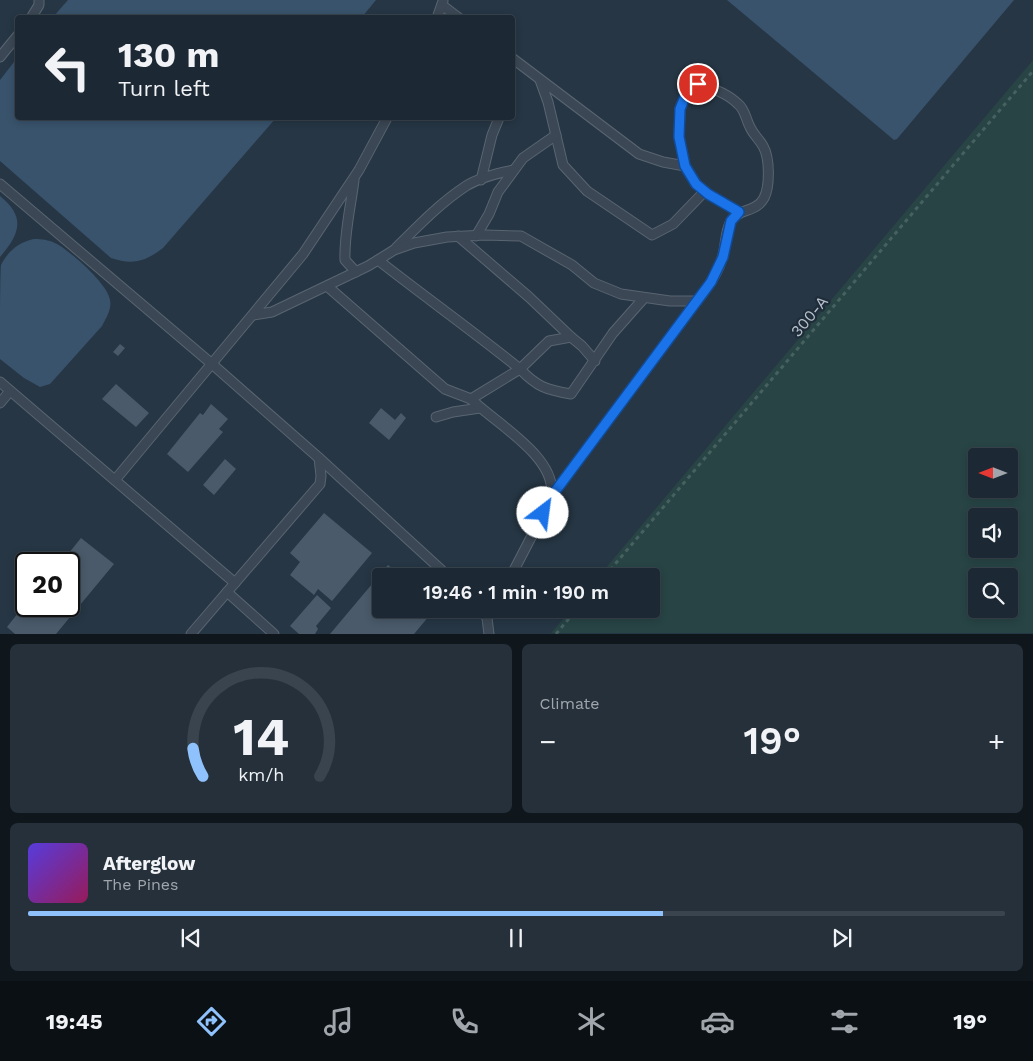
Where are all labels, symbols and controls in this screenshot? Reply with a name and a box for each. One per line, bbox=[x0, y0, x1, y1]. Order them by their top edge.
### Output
text: 130 m bbox=[118, 34, 219, 76]
icon: left bbox=[35, 35, 100, 100]
pin bbox=[677, 63, 719, 105]
icon: arrive bbox=[684, 70, 712, 98]
text: Turn left bbox=[118, 76, 210, 101]
street label: 300-A bbox=[787, 292, 832, 341]
north arrow bbox=[968, 448, 1018, 498]
map controls bbox=[968, 448, 1018, 618]
position arrow bbox=[516, 486, 568, 538]
button: sound bbox=[968, 508, 1018, 558]
speed limit sign: 20 bbox=[15, 552, 80, 617]
button: search bbox=[968, 568, 1018, 618]
text: 19:46 · 1 min · 190 m bbox=[423, 581, 609, 604]
text: Climate bbox=[540, 694, 600, 713]
text: 14 bbox=[233, 707, 289, 768]
text: 19° bbox=[743, 719, 801, 763]
text: − bbox=[540, 725, 556, 758]
text: + bbox=[988, 725, 1005, 758]
text: km/h bbox=[238, 764, 284, 785]
text: Afterglow bbox=[103, 852, 195, 875]
text: The Pines bbox=[103, 875, 179, 894]
icon: previous bbox=[177, 924, 205, 952]
icon: pause bbox=[502, 924, 530, 952]
icon: next bbox=[828, 924, 856, 952]
icon: directions bbox=[194, 1004, 229, 1039]
icon: music bbox=[321, 1004, 356, 1039]
icon: phone bbox=[447, 1004, 482, 1039]
icon: climate bbox=[574, 1004, 609, 1039]
icon: car bbox=[700, 1004, 735, 1039]
icon: filters bbox=[827, 1004, 862, 1039]
text: 19:45 bbox=[46, 1009, 102, 1034]
text: 19° bbox=[953, 1009, 987, 1034]

